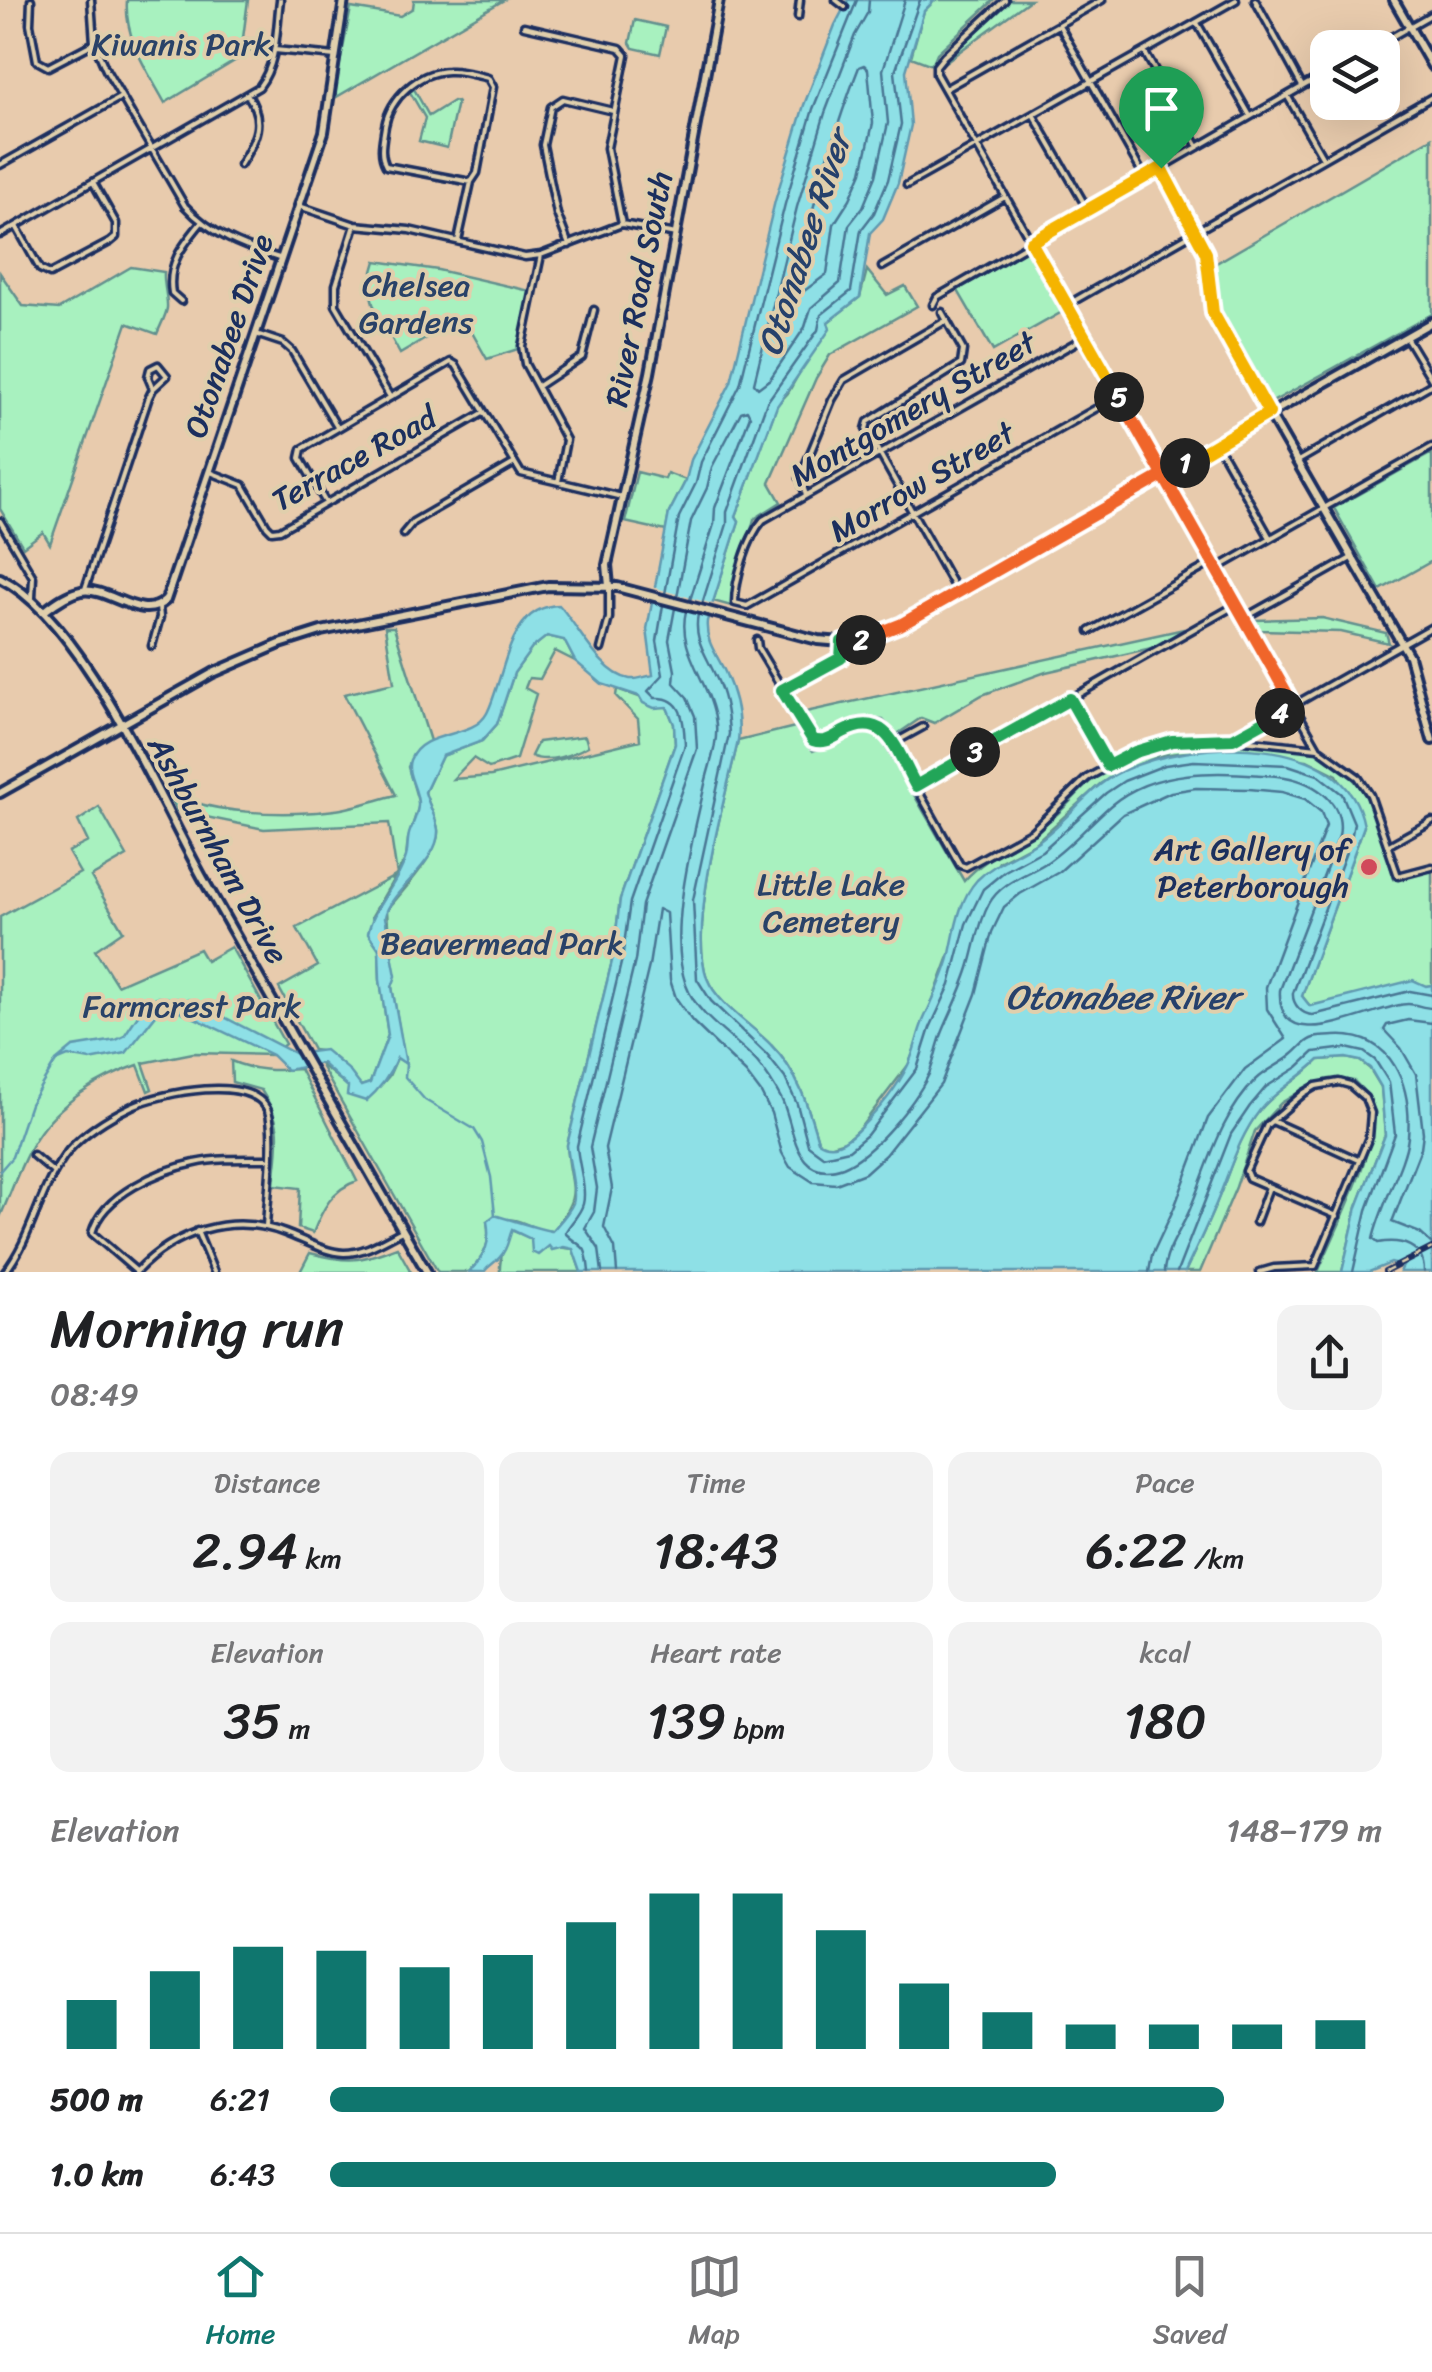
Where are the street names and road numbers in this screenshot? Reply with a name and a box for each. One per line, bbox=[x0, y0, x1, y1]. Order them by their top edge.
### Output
street label: River Road South bbox=[588, 166, 690, 412]
street label: Otonabee Drive bbox=[167, 226, 291, 446]
street label: Montgomery Street bbox=[779, 315, 1048, 503]
street label: Terrace Road bbox=[261, 389, 449, 528]
street label: Morrow Street bbox=[818, 405, 1027, 558]
street label: Ashburnham Drive bbox=[131, 724, 305, 975]

